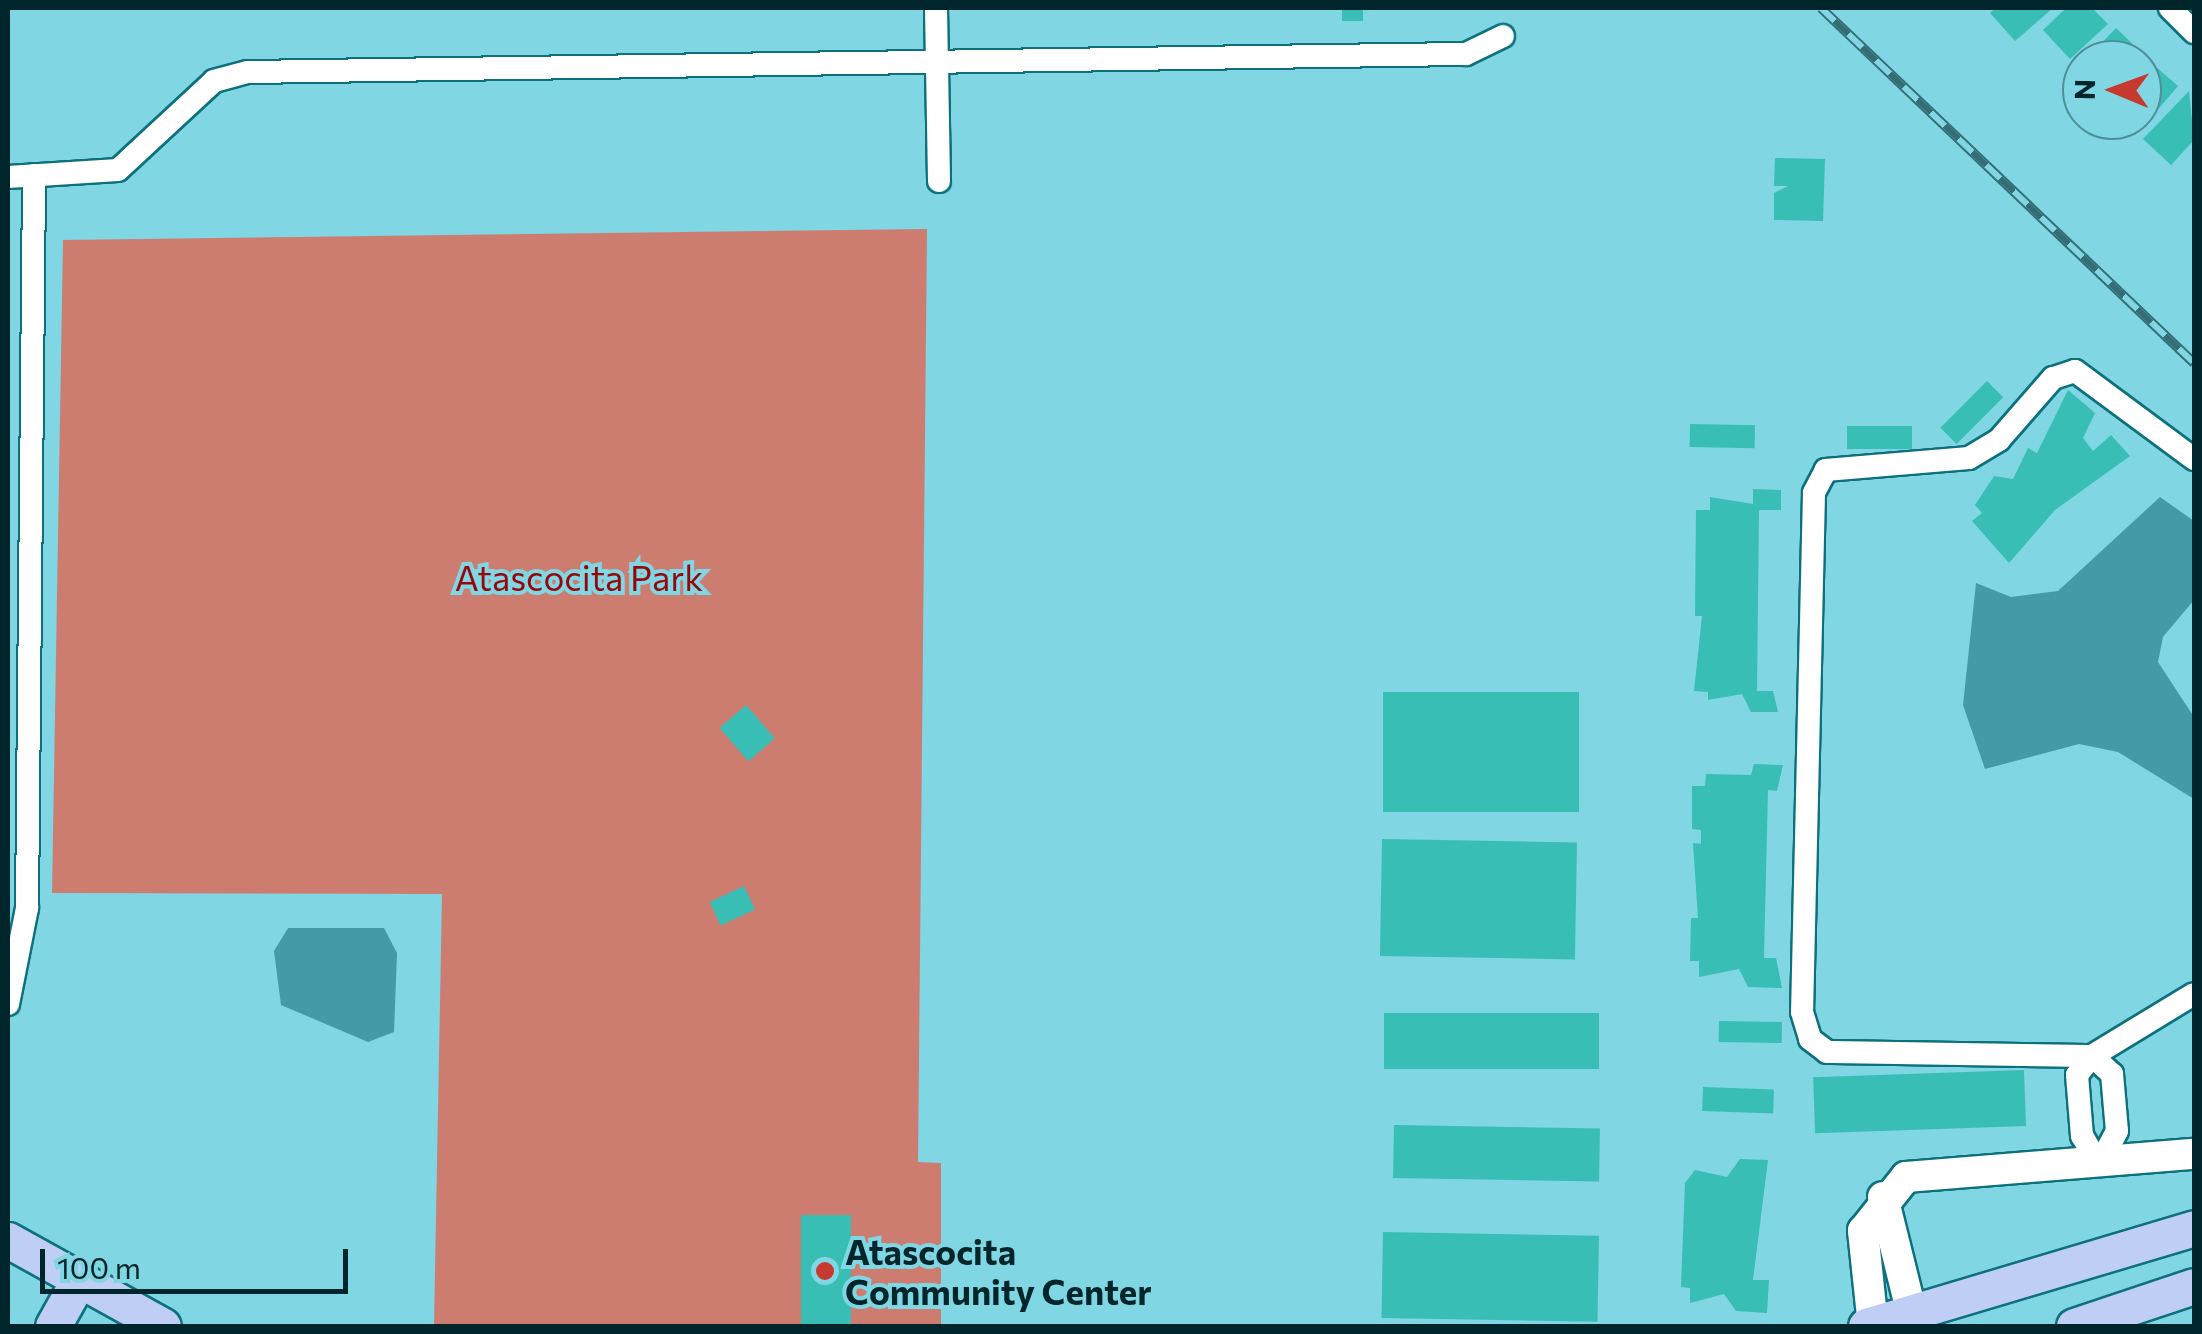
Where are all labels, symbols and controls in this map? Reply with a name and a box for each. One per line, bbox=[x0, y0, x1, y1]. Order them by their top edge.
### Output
north arrow bbox=[2062, 40, 2162, 140]
text: N bbox=[2067, 79, 2101, 100]
park label: Atascocita Park bbox=[455, 556, 703, 598]
scale bar bbox=[45, 1229, 352, 1291]
place label: Atascocita Community Center bbox=[845, 1230, 1152, 1312]
text: 100 m bbox=[57, 1248, 141, 1285]
marker: Atascocita Community Center bbox=[814, 1260, 836, 1282]

